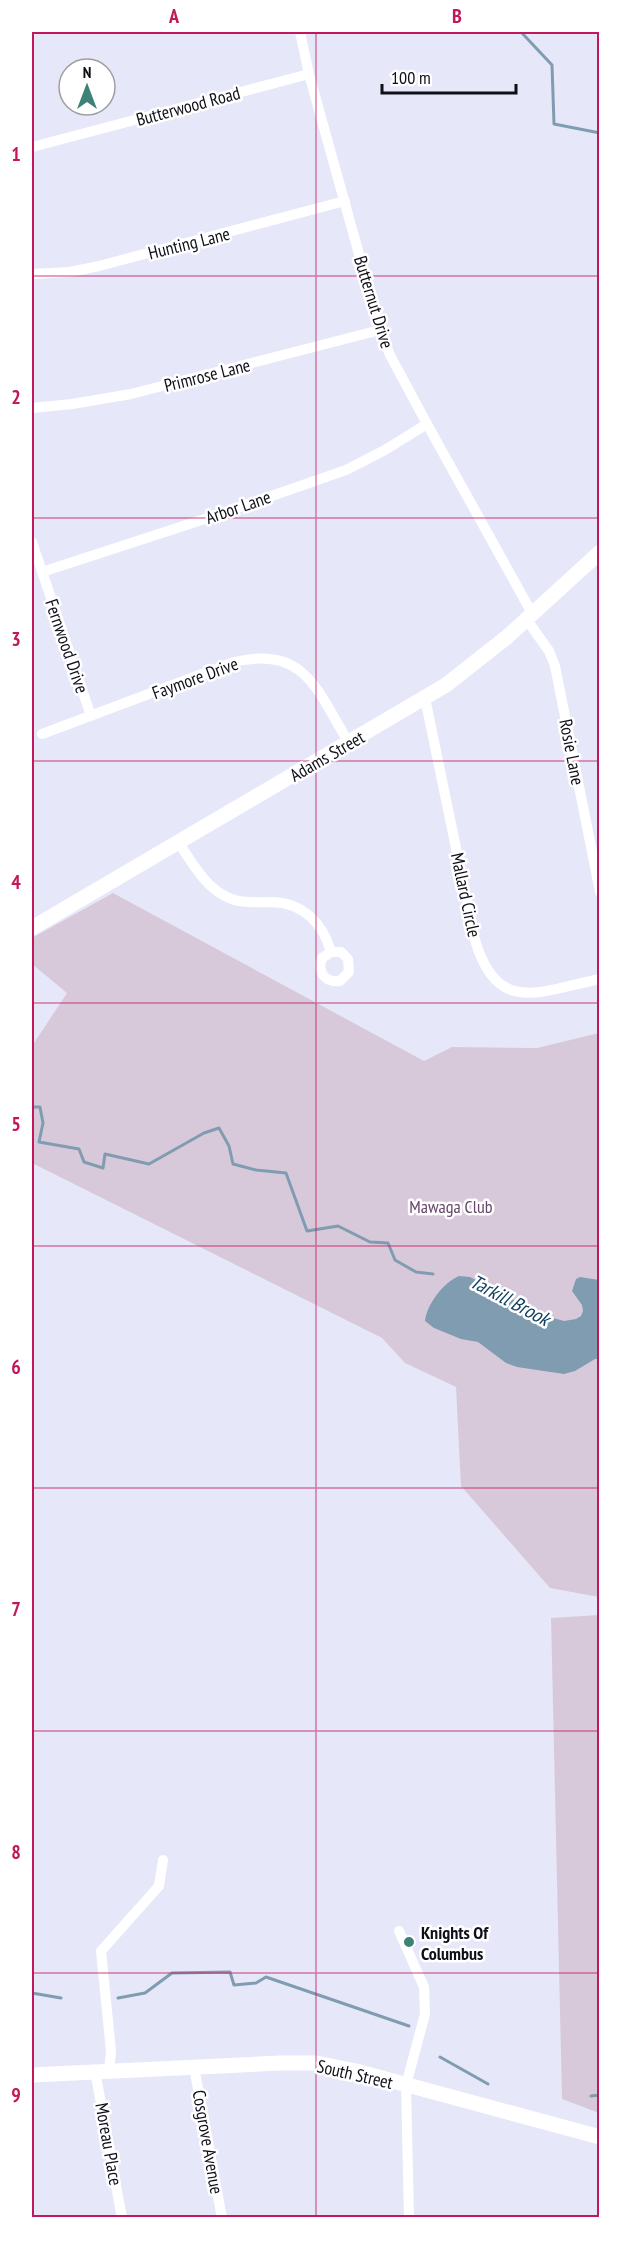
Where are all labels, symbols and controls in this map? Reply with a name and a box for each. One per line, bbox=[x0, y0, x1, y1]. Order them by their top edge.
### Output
text: A bbox=[168, 3, 180, 29]
text: B bbox=[452, 3, 462, 29]
north arrow bbox=[57, 57, 117, 117]
scale bar bbox=[382, 57, 516, 95]
text: N bbox=[83, 62, 91, 82]
text: 100 m bbox=[391, 66, 431, 89]
street label: Butterwood Road bbox=[133, 81, 243, 131]
text: 1 bbox=[11, 141, 21, 167]
street label: Hunting Lane bbox=[146, 222, 232, 264]
street label: Butternut Drive bbox=[349, 253, 399, 351]
street label: Primrose Lane bbox=[162, 353, 252, 397]
text: 2 bbox=[11, 384, 21, 410]
street label: Arbor Lane bbox=[202, 485, 274, 529]
street label: Fernwood Drive bbox=[40, 596, 94, 696]
text: 3 bbox=[11, 626, 21, 652]
street label: Faymore Drive bbox=[149, 652, 241, 704]
street label: Rosie Lane bbox=[554, 717, 590, 787]
street label: Adams Street bbox=[286, 725, 368, 787]
street label: Mallard Circle bbox=[446, 851, 486, 939]
text: 4 bbox=[11, 869, 21, 895]
text: 5 bbox=[11, 1111, 21, 1137]
park label: Mawaga Club bbox=[409, 1195, 493, 1218]
water label: Tarkill Brook bbox=[466, 1268, 556, 1333]
text: 6 bbox=[11, 1354, 21, 1380]
text: 7 bbox=[11, 1596, 21, 1622]
text: 8 bbox=[11, 1839, 21, 1865]
place label: Knights Of Columbus bbox=[421, 1921, 489, 1965]
marker: Knights Of Columbus bbox=[402, 1935, 416, 1949]
street label: South Street bbox=[315, 2054, 395, 2094]
text: 9 bbox=[11, 2082, 21, 2108]
street label: Cosgrove Avenue bbox=[188, 2088, 228, 2196]
street label: Moreau Place bbox=[90, 2101, 128, 2187]

